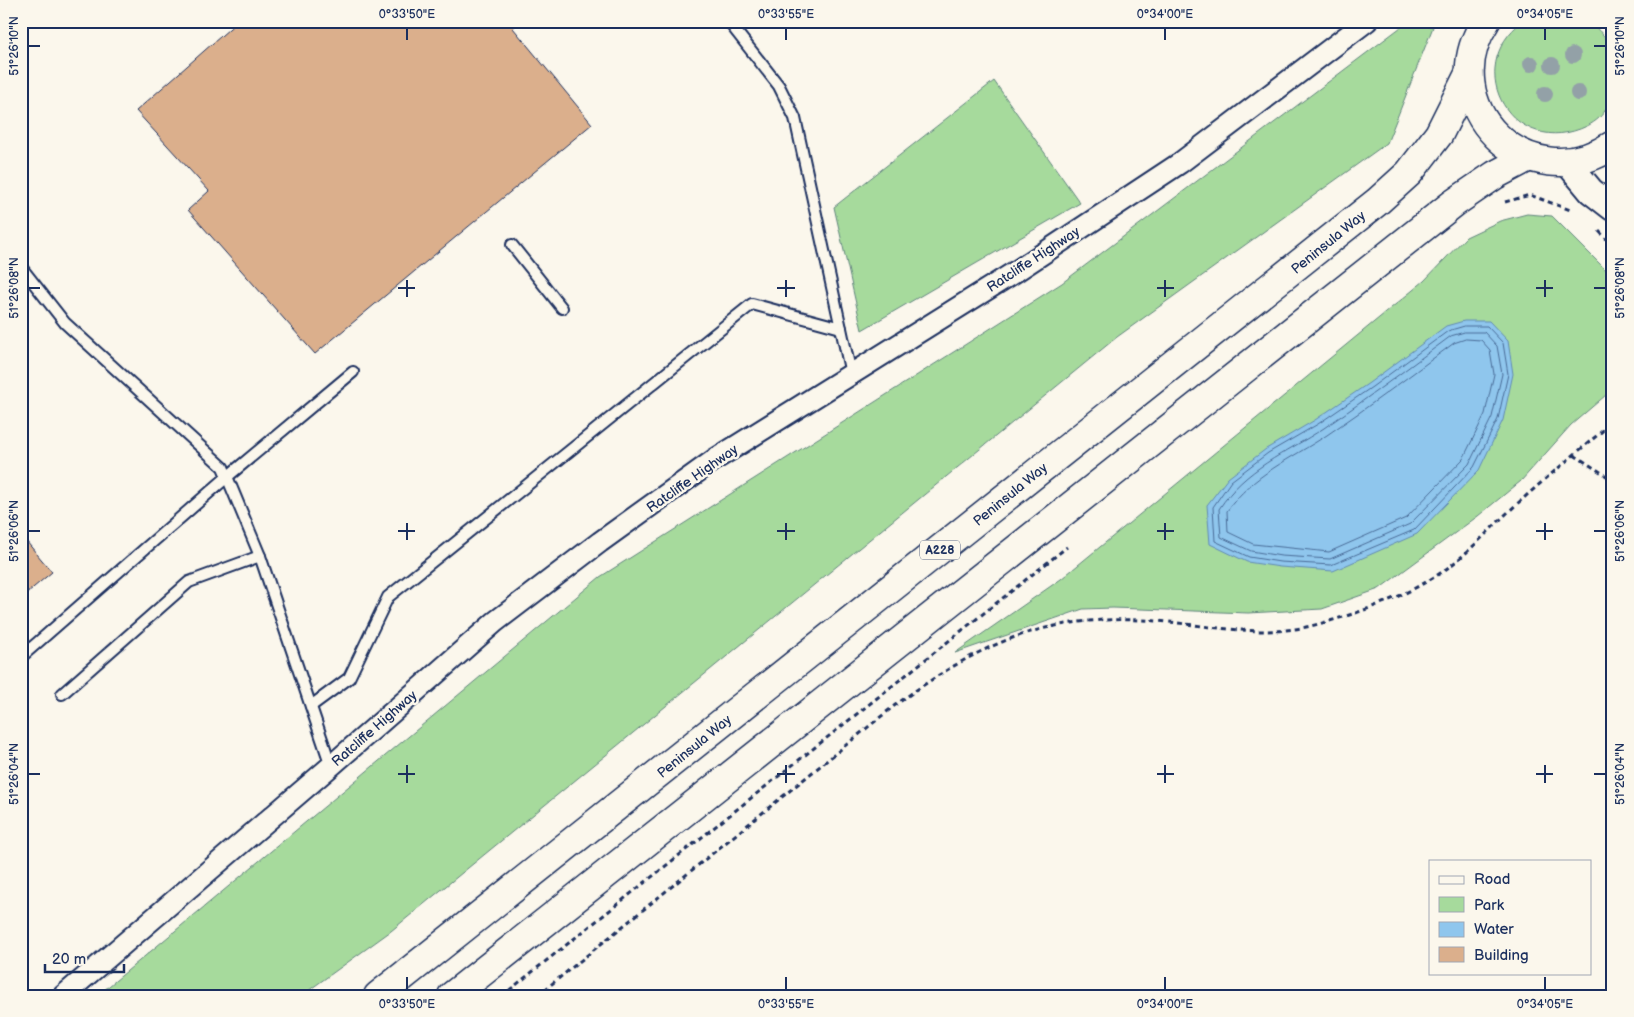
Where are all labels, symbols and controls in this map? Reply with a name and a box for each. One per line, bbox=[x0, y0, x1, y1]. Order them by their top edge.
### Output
text: 0°33'50"E bbox=[379, 7, 435, 22]
text: 0°33'55"E bbox=[758, 7, 814, 22]
text: 0°34'00"E bbox=[1137, 7, 1193, 22]
text: 0°34'05"E bbox=[1517, 7, 1573, 22]
text: 51°26'10"N bbox=[7, 16, 22, 76]
text: 51°26'10"N bbox=[1613, 16, 1628, 76]
street label: Peninsula Way bbox=[1288, 207, 1369, 278]
street label: Ratcliffe Highway bbox=[984, 223, 1084, 296]
text: 51°26'08"N bbox=[7, 257, 22, 319]
text: 51°26'08"N bbox=[1613, 257, 1628, 319]
street label: Ratcliffe Highway bbox=[643, 440, 742, 516]
street label: Peninsula Way bbox=[970, 459, 1051, 530]
text: 51°26'06"N bbox=[7, 500, 22, 562]
text: 51°26'06"N bbox=[1613, 500, 1628, 562]
road number: A228 bbox=[920, 540, 960, 560]
street label: Ratcliffe Highway bbox=[328, 686, 421, 770]
street label: Peninsula Way bbox=[654, 711, 735, 782]
text: 51°26'04"N bbox=[7, 743, 22, 805]
text: 51°26'04"N bbox=[1613, 743, 1628, 805]
legend bbox=[1429, 860, 1592, 974]
text: Road bbox=[1474, 870, 1510, 889]
text: Park bbox=[1474, 896, 1505, 915]
text: Water bbox=[1474, 920, 1514, 939]
scale bar bbox=[45, 942, 124, 974]
text: Building bbox=[1474, 946, 1529, 965]
text: 20 m bbox=[52, 950, 86, 969]
text: 0°33'50"E bbox=[379, 997, 435, 1012]
text: 0°33'55"E bbox=[758, 997, 814, 1012]
text: 0°34'00"E bbox=[1137, 997, 1193, 1012]
text: 0°34'05"E bbox=[1517, 997, 1573, 1012]

